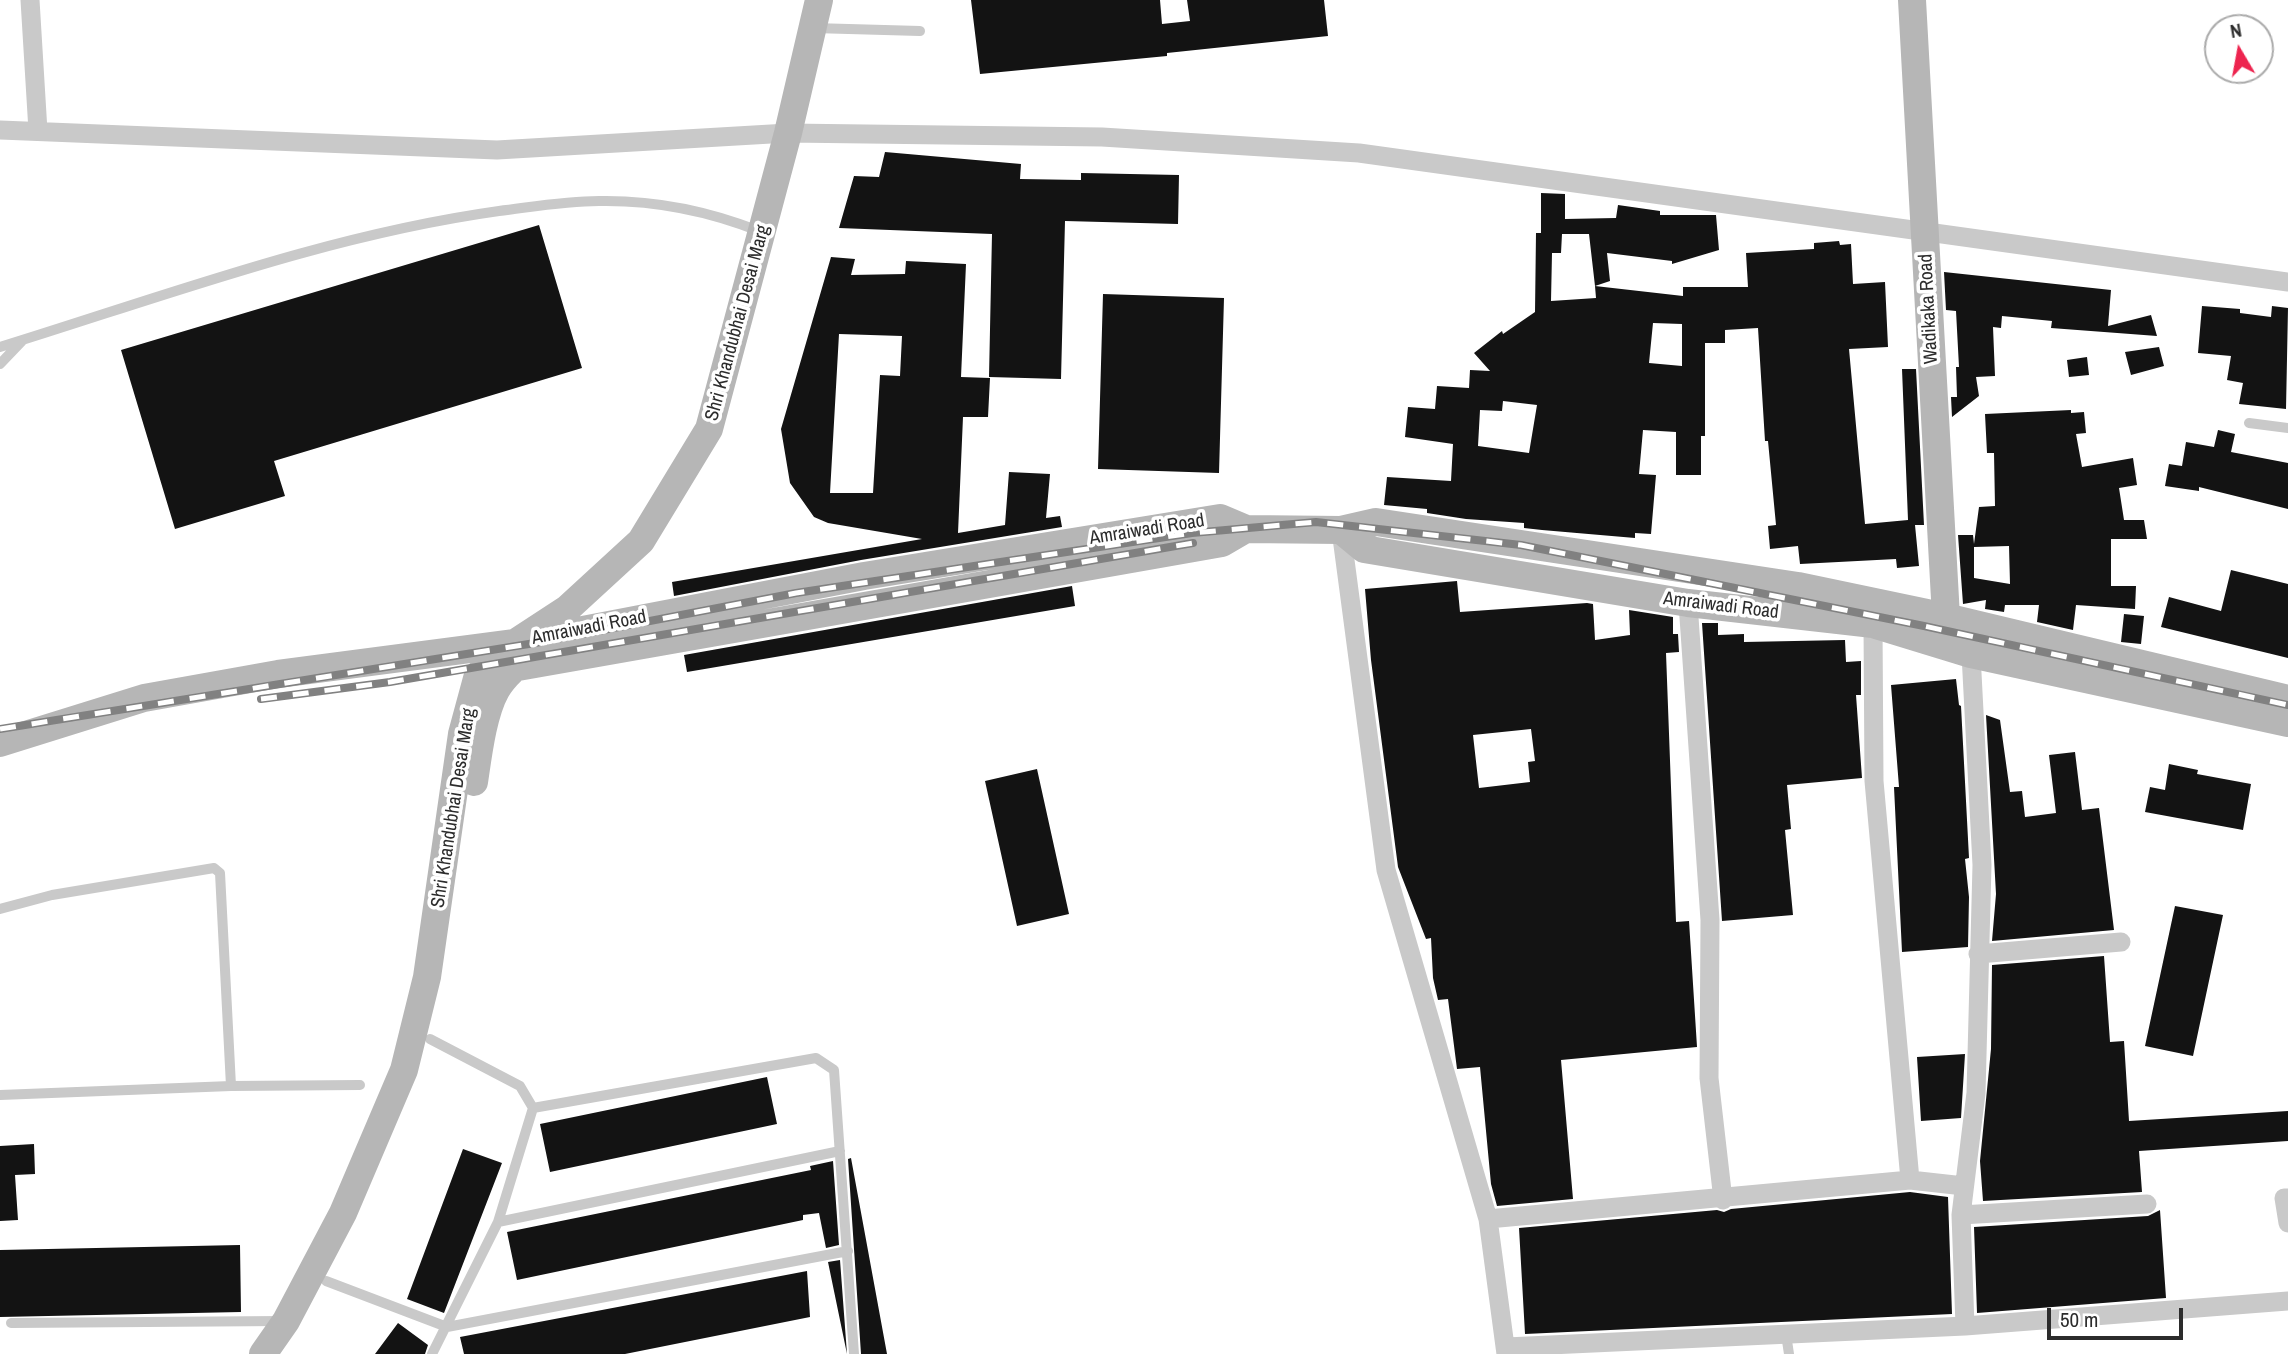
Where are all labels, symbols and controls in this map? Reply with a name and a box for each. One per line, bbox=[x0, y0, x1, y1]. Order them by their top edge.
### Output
north arrow bbox=[2204, 14, 2274, 84]
text: N bbox=[2228, 17, 2243, 44]
street label: Shri Khandubhai Desai Marg bbox=[701, 223, 775, 423]
street label: Wadikaka Road bbox=[1915, 253, 1943, 365]
street label: Amraiwadi Road bbox=[1088, 510, 1206, 550]
street label: Amraiwadi Road bbox=[1662, 588, 1780, 624]
street label: Amraiwadi Road bbox=[530, 606, 648, 650]
street label: Shri Khandubhai Desai Marg bbox=[427, 707, 481, 909]
scale bar bbox=[2050, 1294, 2186, 1338]
text: 50 m bbox=[2060, 1305, 2098, 1334]

